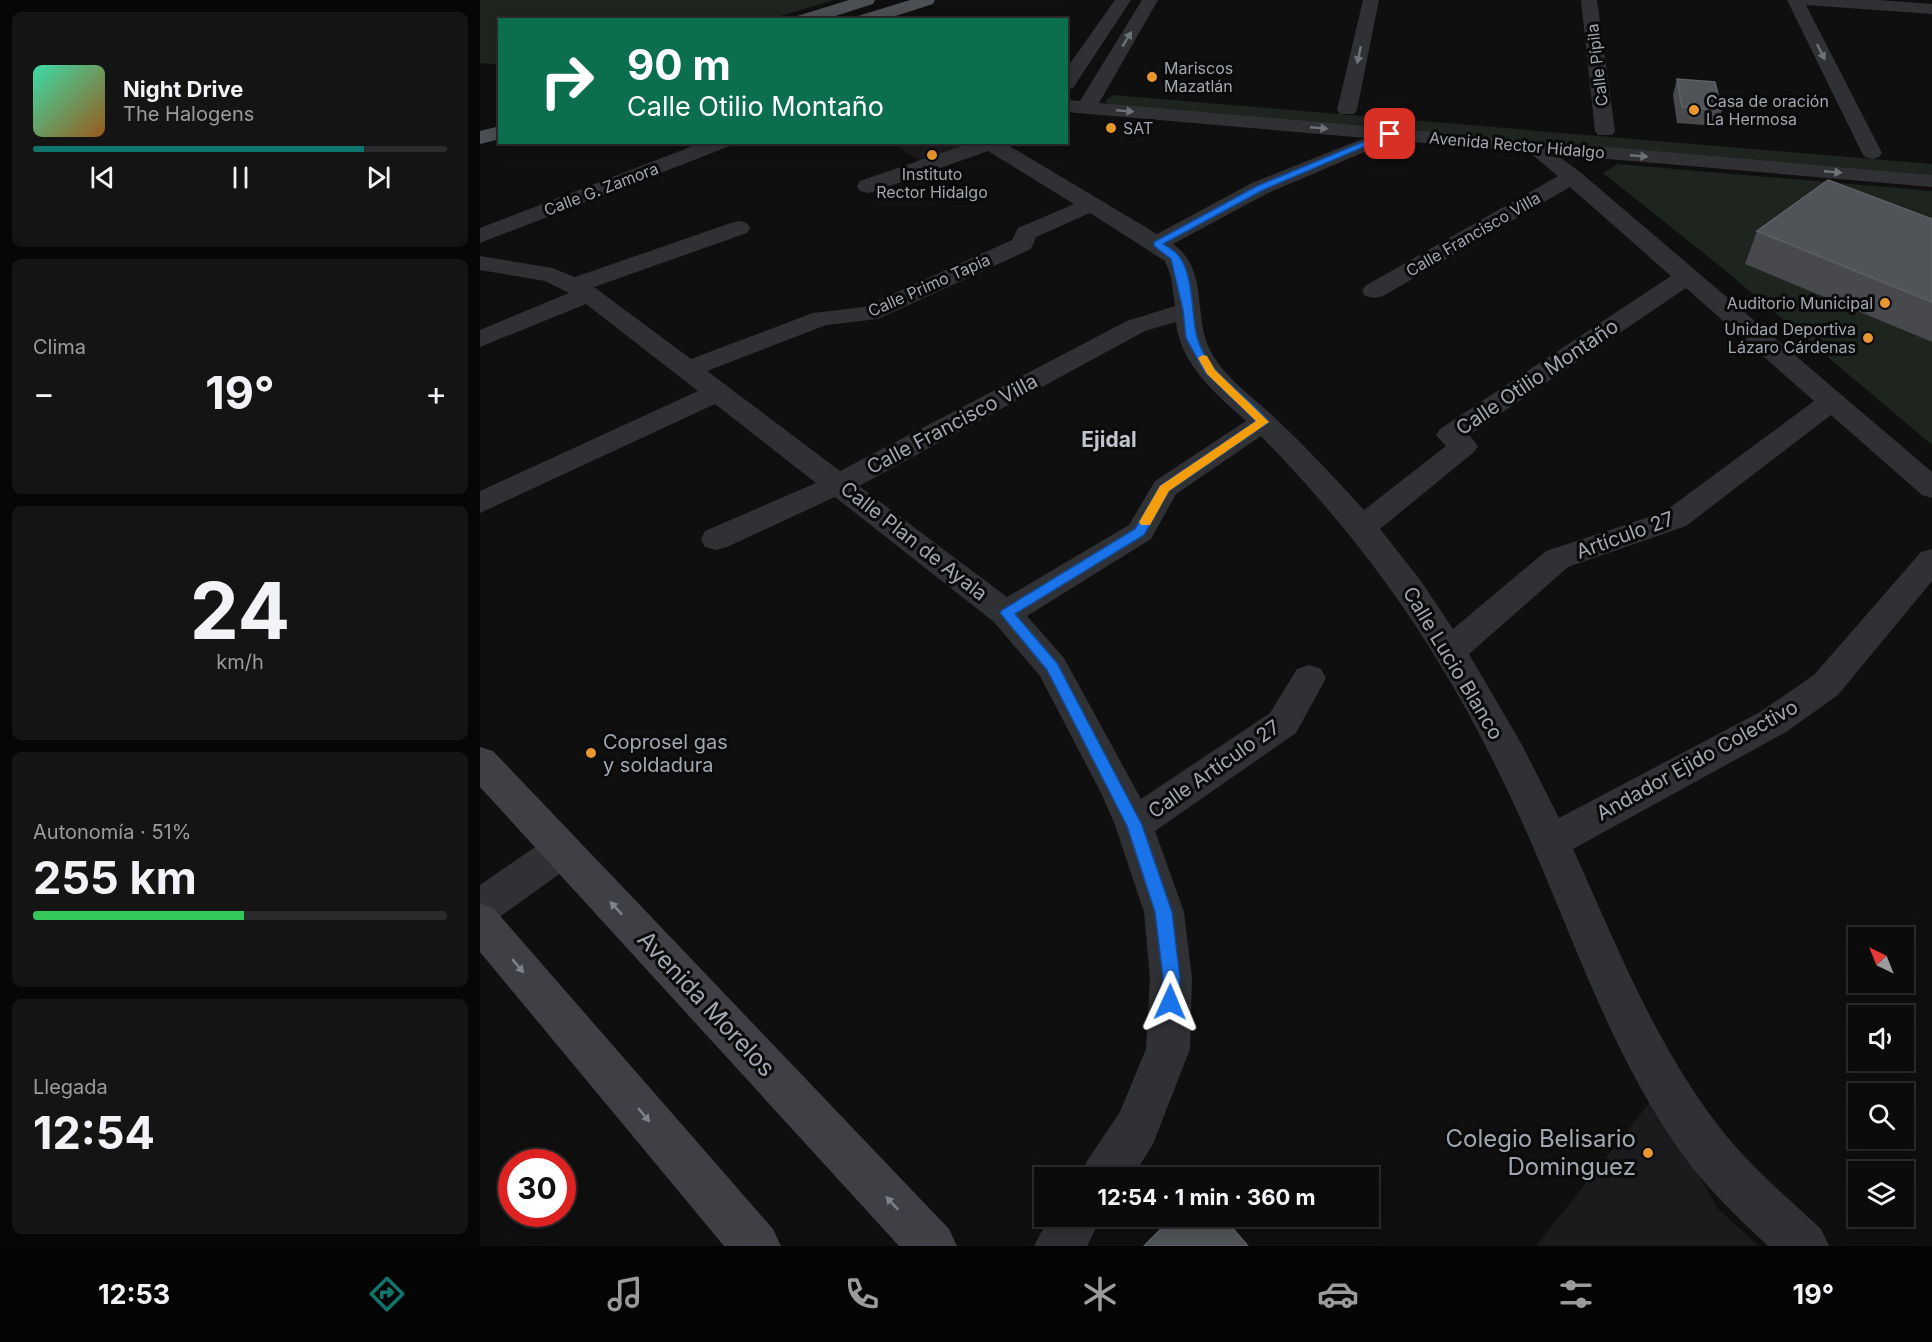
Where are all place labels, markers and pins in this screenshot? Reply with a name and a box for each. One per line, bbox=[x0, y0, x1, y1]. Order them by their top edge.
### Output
place label: Mariscos Mazatlán bbox=[1164, 58, 1233, 96]
marker: Mariscos Mazatlán bbox=[1145, 70, 1159, 84]
place label: Casa de oración La Hermosa bbox=[1706, 91, 1829, 129]
marker: Casa de oración La Hermosa bbox=[1687, 103, 1701, 117]
pin bbox=[1364, 108, 1415, 159]
place label: SAT bbox=[1123, 118, 1153, 138]
marker: SAT bbox=[1104, 121, 1118, 135]
marker: Instituto Rector Hidalgo bbox=[925, 148, 939, 162]
place label: Instituto Rector Hidalgo bbox=[876, 164, 988, 202]
place label: Auditorio Municipal bbox=[1727, 293, 1873, 313]
marker: Auditorio Municipal bbox=[1878, 296, 1892, 310]
place label: Unidad Deportiva Lázaro Cárdenas bbox=[1724, 319, 1856, 357]
marker: Unidad Deportiva Lázaro Cárdenas bbox=[1861, 331, 1875, 345]
place label: Coprosel gas y soldadura bbox=[603, 730, 728, 777]
marker: Coprosel gas y soldadura bbox=[584, 746, 598, 760]
place label: Colegio Belisario Dominguez bbox=[1446, 1124, 1636, 1181]
marker: Colegio Belisario Dominguez bbox=[1641, 1146, 1655, 1160]

